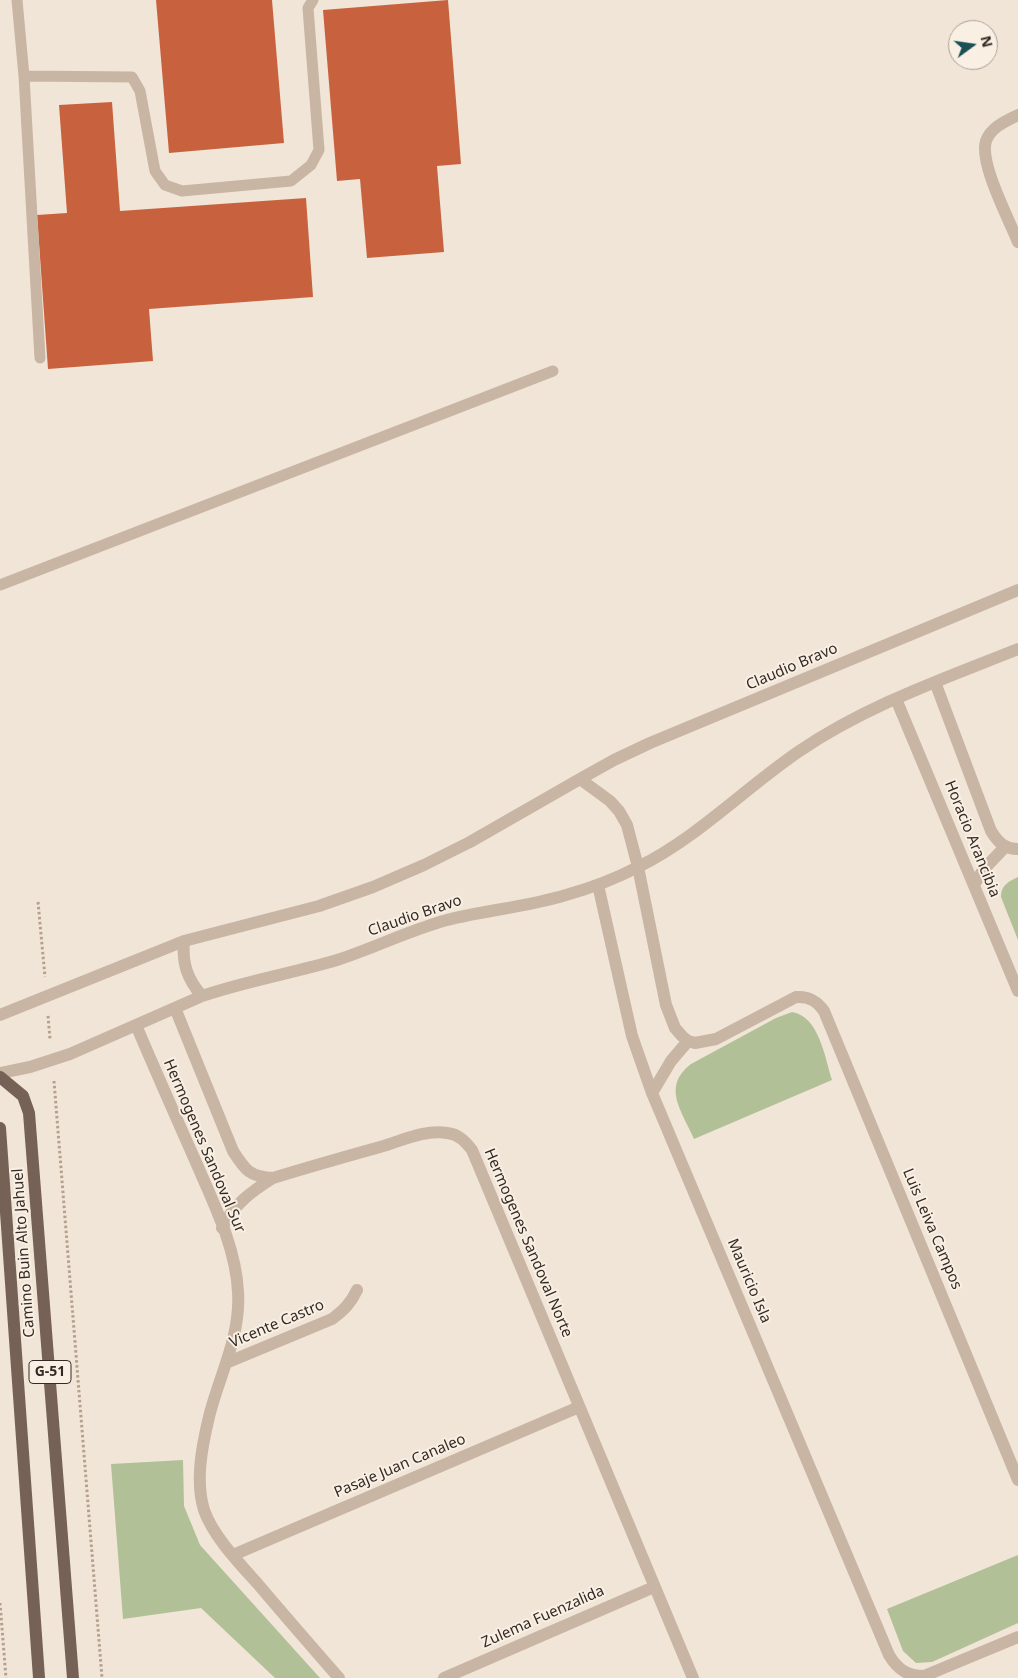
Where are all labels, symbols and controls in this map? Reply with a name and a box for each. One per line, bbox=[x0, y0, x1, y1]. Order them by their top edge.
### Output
north arrow bbox=[948, 20, 998, 70]
text: N bbox=[976, 34, 998, 49]
street label: Claudio Bravo bbox=[743, 640, 841, 694]
street label: Horacio Arancibia bbox=[940, 778, 1004, 900]
street label: Claudio Bravo bbox=[366, 892, 464, 940]
street label: Hermogenes Sandoval Sur bbox=[159, 1057, 249, 1235]
street label: Hermogenes Sandoval Norte bbox=[480, 1146, 576, 1340]
street label: Luis Leiva Campos bbox=[898, 1166, 966, 1292]
street label: Camino Buin Alto Jahuel bbox=[9, 1168, 39, 1338]
street label: Mauricio Isla bbox=[723, 1236, 775, 1326]
street label: Vicente Castro bbox=[227, 1296, 327, 1352]
road number: G-51 bbox=[29, 1360, 71, 1384]
street label: Pasaje Juan Canaleo bbox=[331, 1430, 469, 1502]
street label: Zulema Fuenzalida bbox=[479, 1582, 607, 1652]

